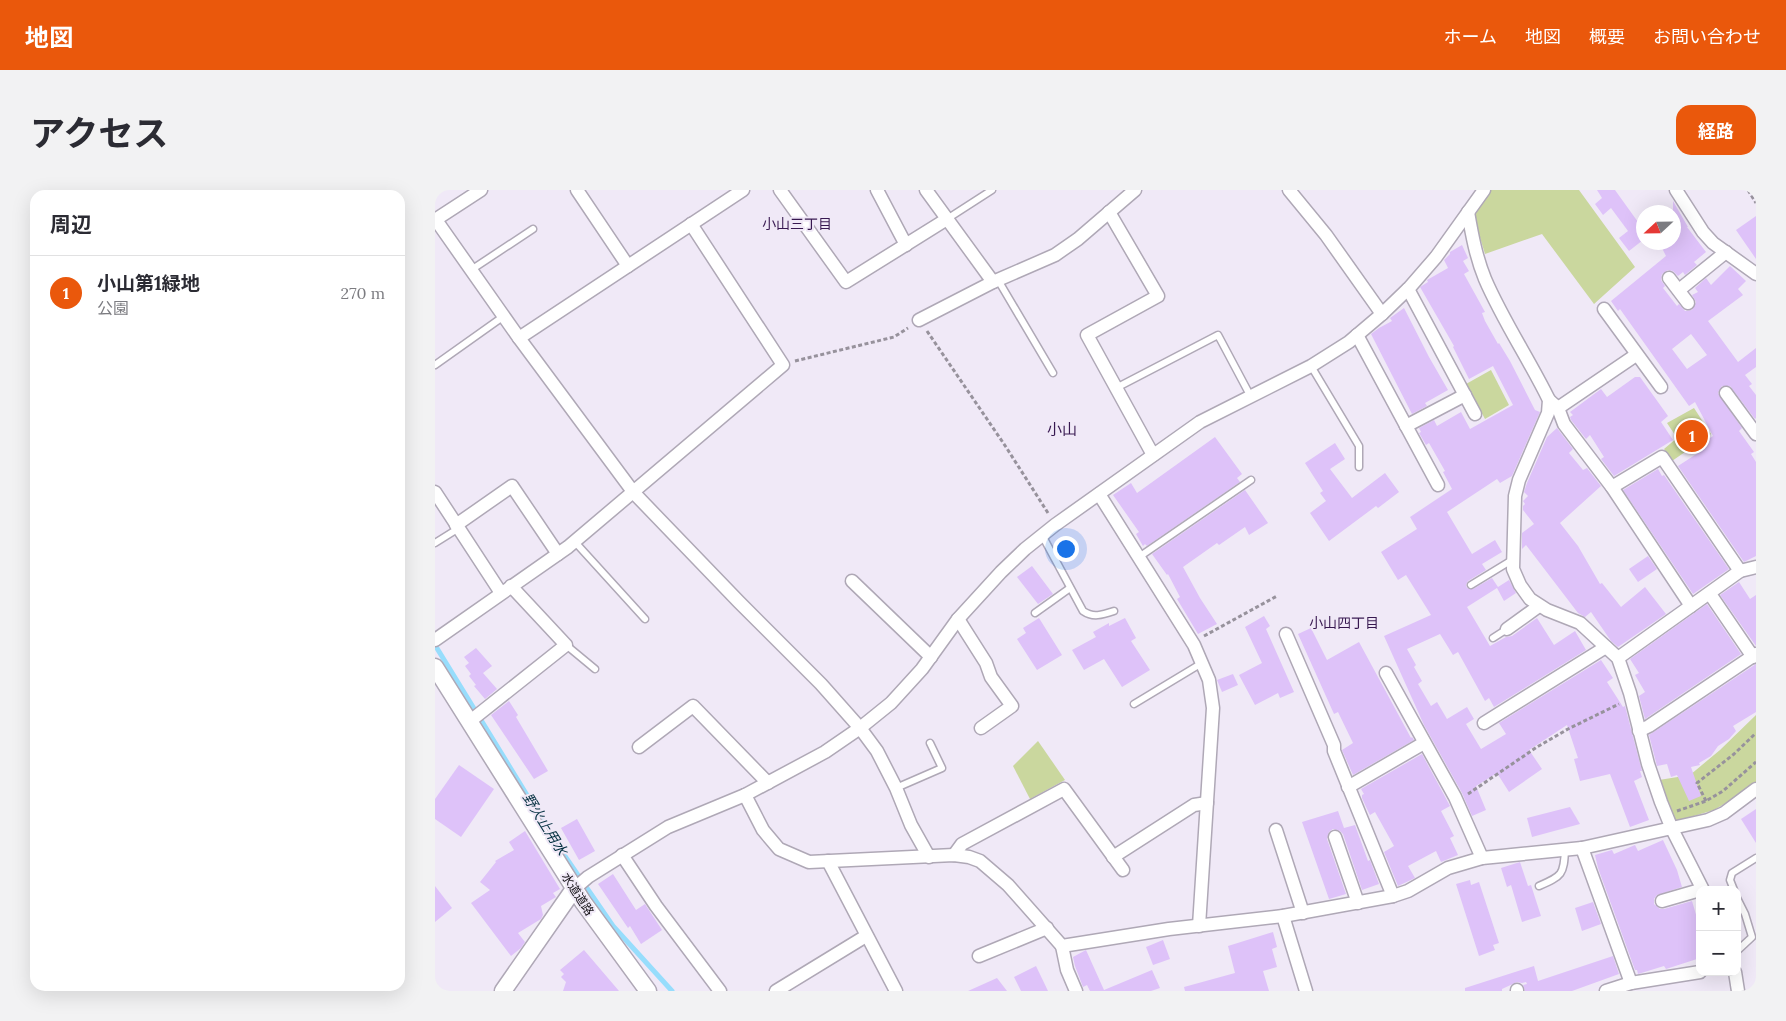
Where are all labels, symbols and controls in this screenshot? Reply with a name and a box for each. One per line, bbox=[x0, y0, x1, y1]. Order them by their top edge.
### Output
text: 地図 bbox=[25, 22, 73, 53]
text: ホーム bbox=[1444, 25, 1497, 48]
text: 地図 bbox=[1525, 25, 1561, 48]
text: 概要 bbox=[1589, 25, 1625, 48]
text: お問い合わせ bbox=[1653, 25, 1761, 48]
button: 経路 bbox=[1676, 105, 1756, 155]
text: アクセス bbox=[30, 111, 168, 156]
north arrow bbox=[1636, 205, 1681, 250]
text: 周辺 bbox=[50, 211, 92, 238]
district label: 小山三丁目 bbox=[762, 215, 832, 233]
text: 小山第1緑地 bbox=[97, 271, 200, 295]
text: 1 bbox=[63, 283, 69, 303]
text: 270 m bbox=[341, 283, 385, 303]
text: 公園 bbox=[97, 298, 129, 318]
pin: 1 bbox=[1676, 417, 1708, 455]
district label: 小山 bbox=[1047, 420, 1077, 439]
your location bbox=[1053, 536, 1079, 562]
district label: 小山四丁目 bbox=[1309, 614, 1379, 632]
water label: 野火止用水 bbox=[519, 790, 572, 860]
street label: 水道道路 bbox=[559, 870, 597, 918]
map controls bbox=[1696, 886, 1741, 976]
button: + bbox=[1696, 886, 1741, 931]
button: − bbox=[1696, 931, 1741, 976]

